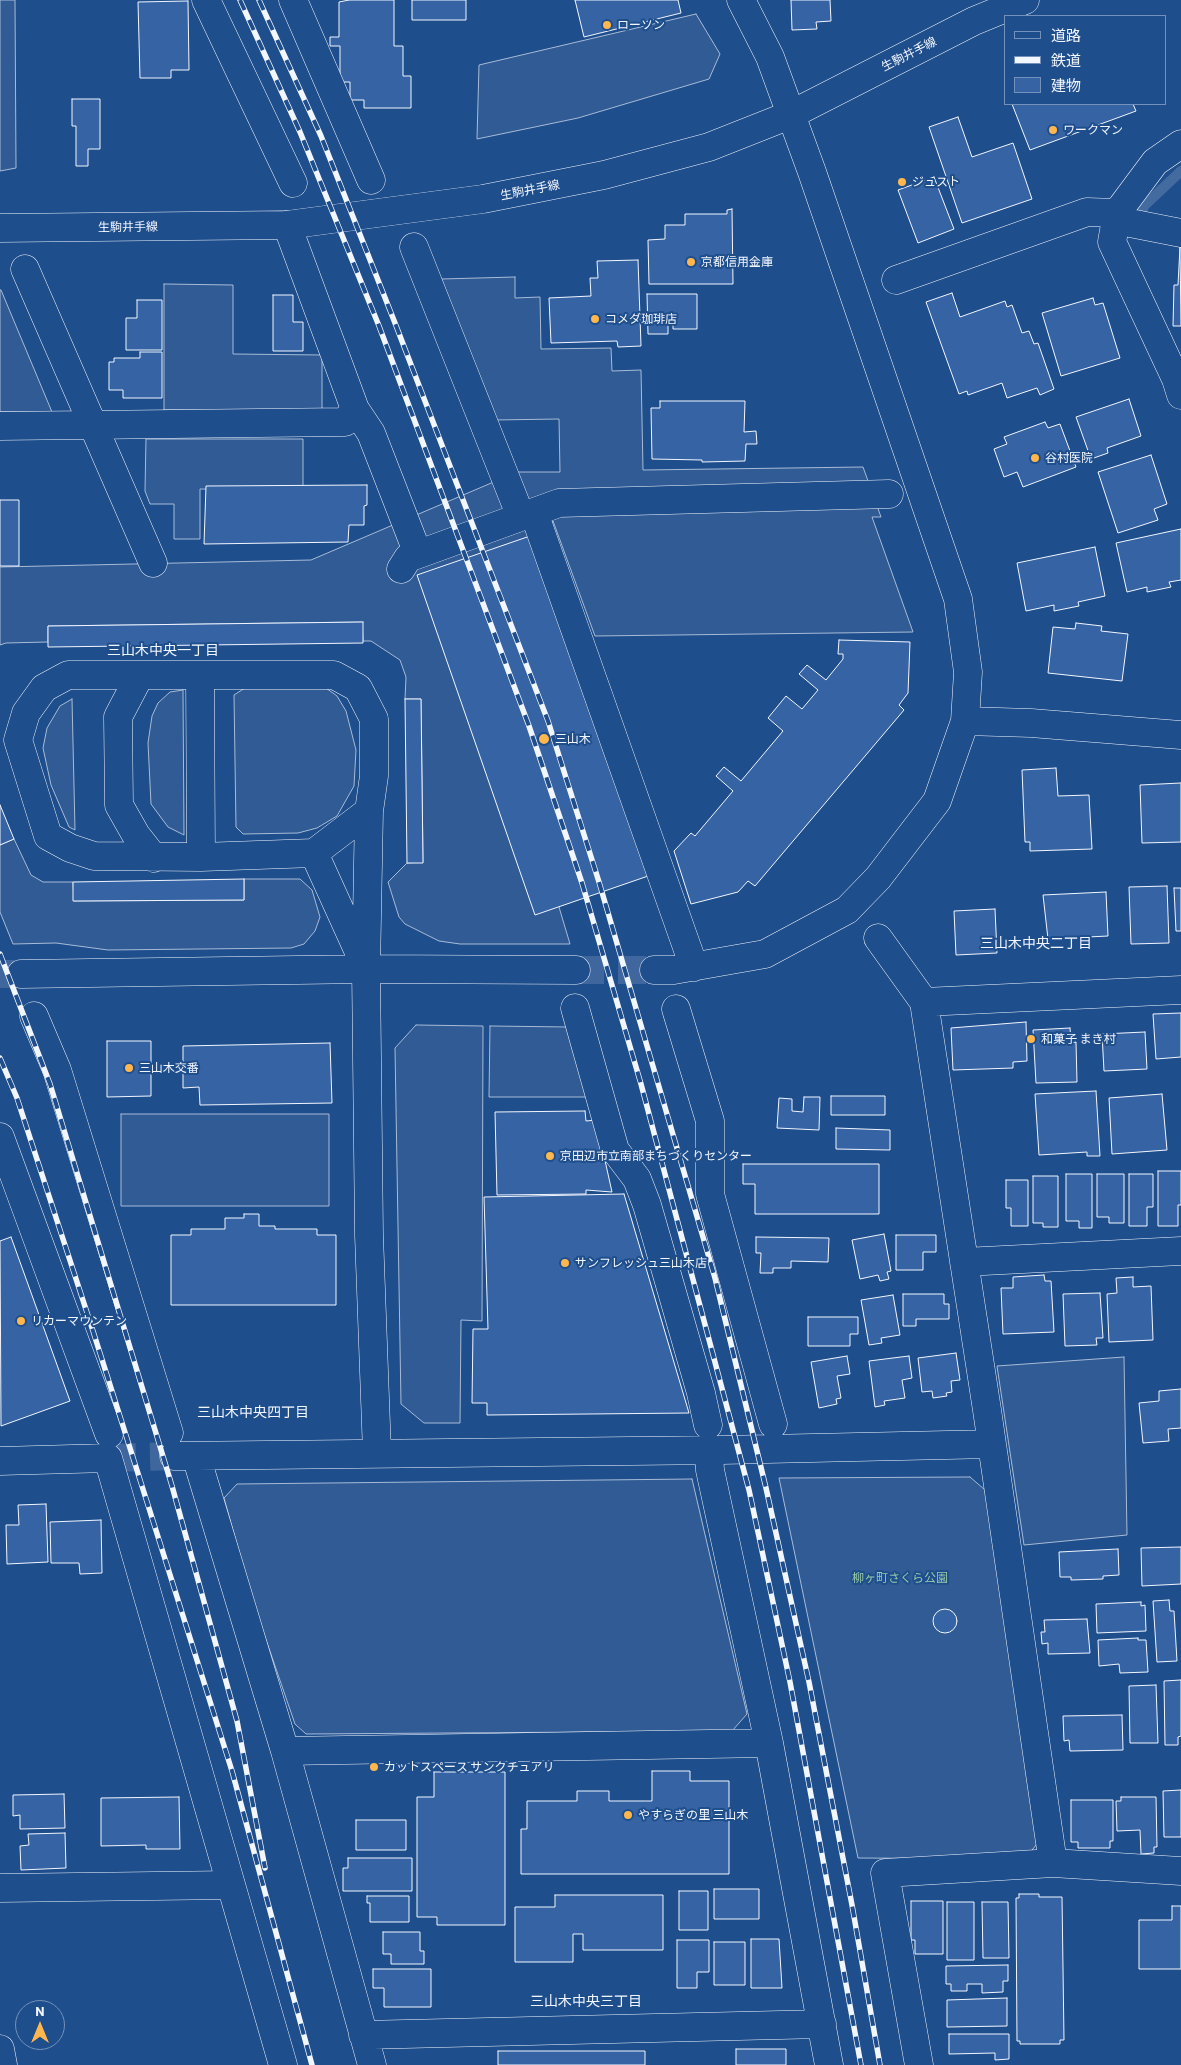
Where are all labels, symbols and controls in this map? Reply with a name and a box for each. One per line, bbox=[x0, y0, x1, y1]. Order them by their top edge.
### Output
legend bbox=[1004, 15, 1166, 105]
place label: ローソン bbox=[617, 18, 665, 32]
marker: ローソン bbox=[601, 19, 613, 31]
text: 道路 bbox=[1051, 26, 1081, 44]
street label: 生駒井手線 bbox=[879, 34, 939, 74]
text: 鉄道 bbox=[1051, 51, 1081, 69]
text: 建物 bbox=[1051, 76, 1081, 94]
place label: ワークマン bbox=[1063, 123, 1123, 137]
marker: ワークマン bbox=[1047, 124, 1059, 136]
place label: ジュスト bbox=[912, 175, 960, 189]
marker: ジュスト bbox=[896, 176, 908, 188]
street label: 生駒井手線 bbox=[499, 177, 561, 203]
street label: 生駒井手線 bbox=[98, 219, 158, 235]
place label: 京都信用金庫 bbox=[701, 255, 773, 269]
marker: 京都信用金庫 bbox=[685, 256, 697, 268]
place label: コメダ珈琲店 bbox=[605, 312, 677, 326]
marker: コメダ珈琲店 bbox=[589, 313, 601, 325]
place label: 谷村医院 bbox=[1045, 451, 1093, 465]
marker: 谷村医院 bbox=[1029, 452, 1041, 464]
district label: 三山木中央一丁目 bbox=[107, 642, 219, 658]
marker: 三山木 bbox=[537, 732, 551, 746]
place label: 三山木 bbox=[555, 732, 591, 746]
district label: 三山木中央二丁目 bbox=[980, 935, 1092, 951]
place label: 和菓子 まき村 bbox=[1041, 1032, 1115, 1046]
marker: 和菓子 まき村 bbox=[1025, 1033, 1037, 1045]
place label: 三山木交番 bbox=[139, 1061, 199, 1075]
marker: 三山木交番 bbox=[123, 1062, 135, 1074]
place label: 京田辺市立南部まちづくりセンター bbox=[560, 1149, 752, 1163]
marker: 京田辺市立南部まちづくりセンター bbox=[544, 1150, 556, 1162]
place label: サンフレッシュ三山木店 bbox=[575, 1256, 707, 1270]
marker: サンフレッシュ三山木店 bbox=[559, 1257, 571, 1269]
place label: リカーマウンテン bbox=[31, 1314, 127, 1328]
marker: リカーマウンテン bbox=[15, 1315, 27, 1327]
district label: 三山木中央四丁目 bbox=[197, 1404, 309, 1420]
park label: 柳ヶ町さくら公園 bbox=[852, 1571, 948, 1585]
place label: カットスペース サンクチュアリ bbox=[384, 1760, 554, 1774]
marker: カットスペース サンクチュアリ bbox=[368, 1761, 380, 1773]
place label: やすらぎの里 三山木 bbox=[638, 1808, 748, 1822]
marker: やすらぎの里 三山木 bbox=[622, 1809, 634, 1821]
district label: 三山木中央三丁目 bbox=[530, 1993, 642, 2009]
north arrow bbox=[15, 2000, 65, 2050]
text: N bbox=[35, 2002, 45, 2019]

